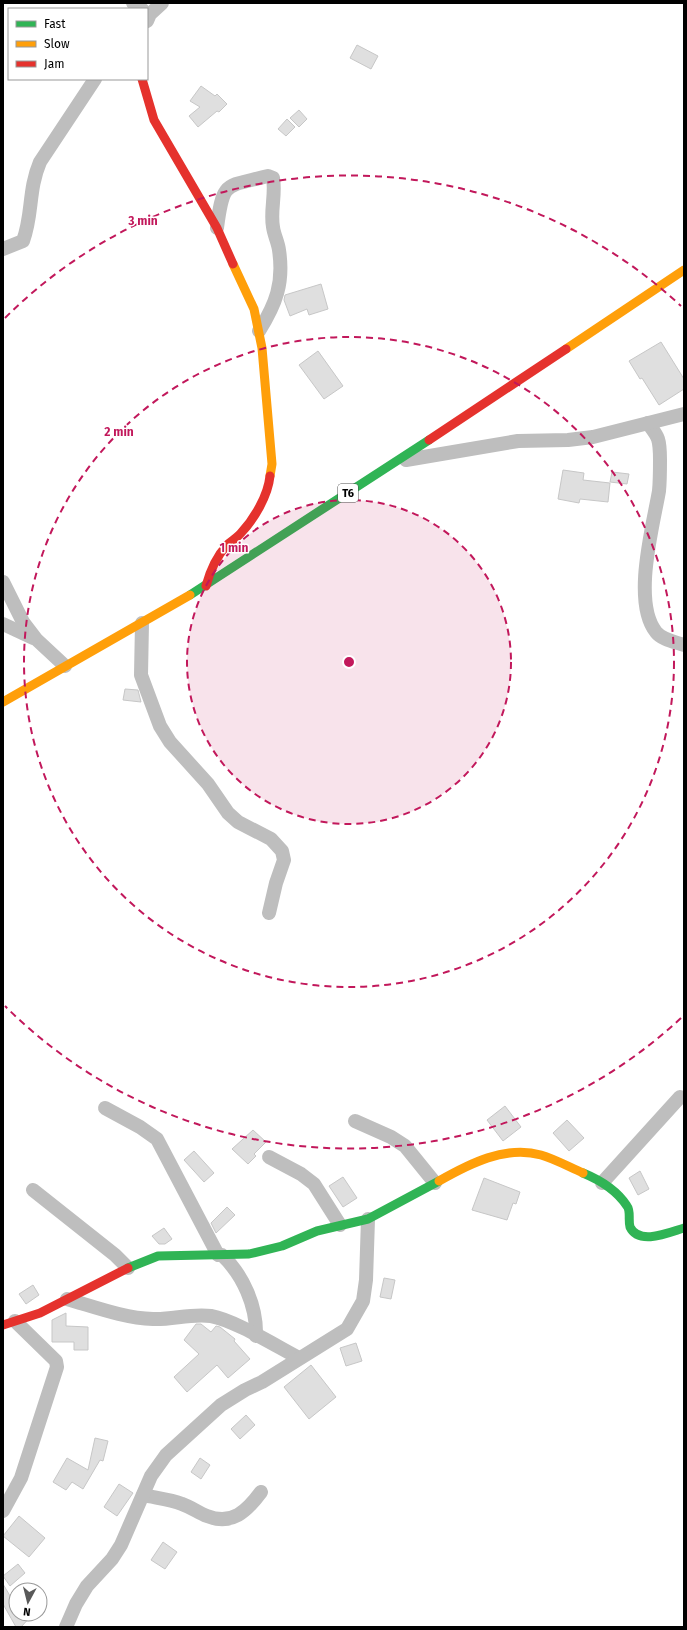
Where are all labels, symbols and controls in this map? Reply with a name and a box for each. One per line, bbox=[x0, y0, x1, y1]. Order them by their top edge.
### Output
legend bbox=[8, 8, 148, 80]
text: Fast bbox=[44, 17, 66, 31]
text: Slow bbox=[44, 37, 70, 51]
text: Jam bbox=[44, 57, 64, 71]
text: 3 min bbox=[127, 214, 158, 228]
text: 2 min bbox=[104, 425, 134, 439]
road number: T6 bbox=[338, 484, 358, 502]
text: 1 min bbox=[220, 541, 248, 555]
centre of rings bbox=[342, 655, 356, 669]
north arrow bbox=[8, 1582, 48, 1622]
text: N bbox=[22, 1605, 31, 1618]

